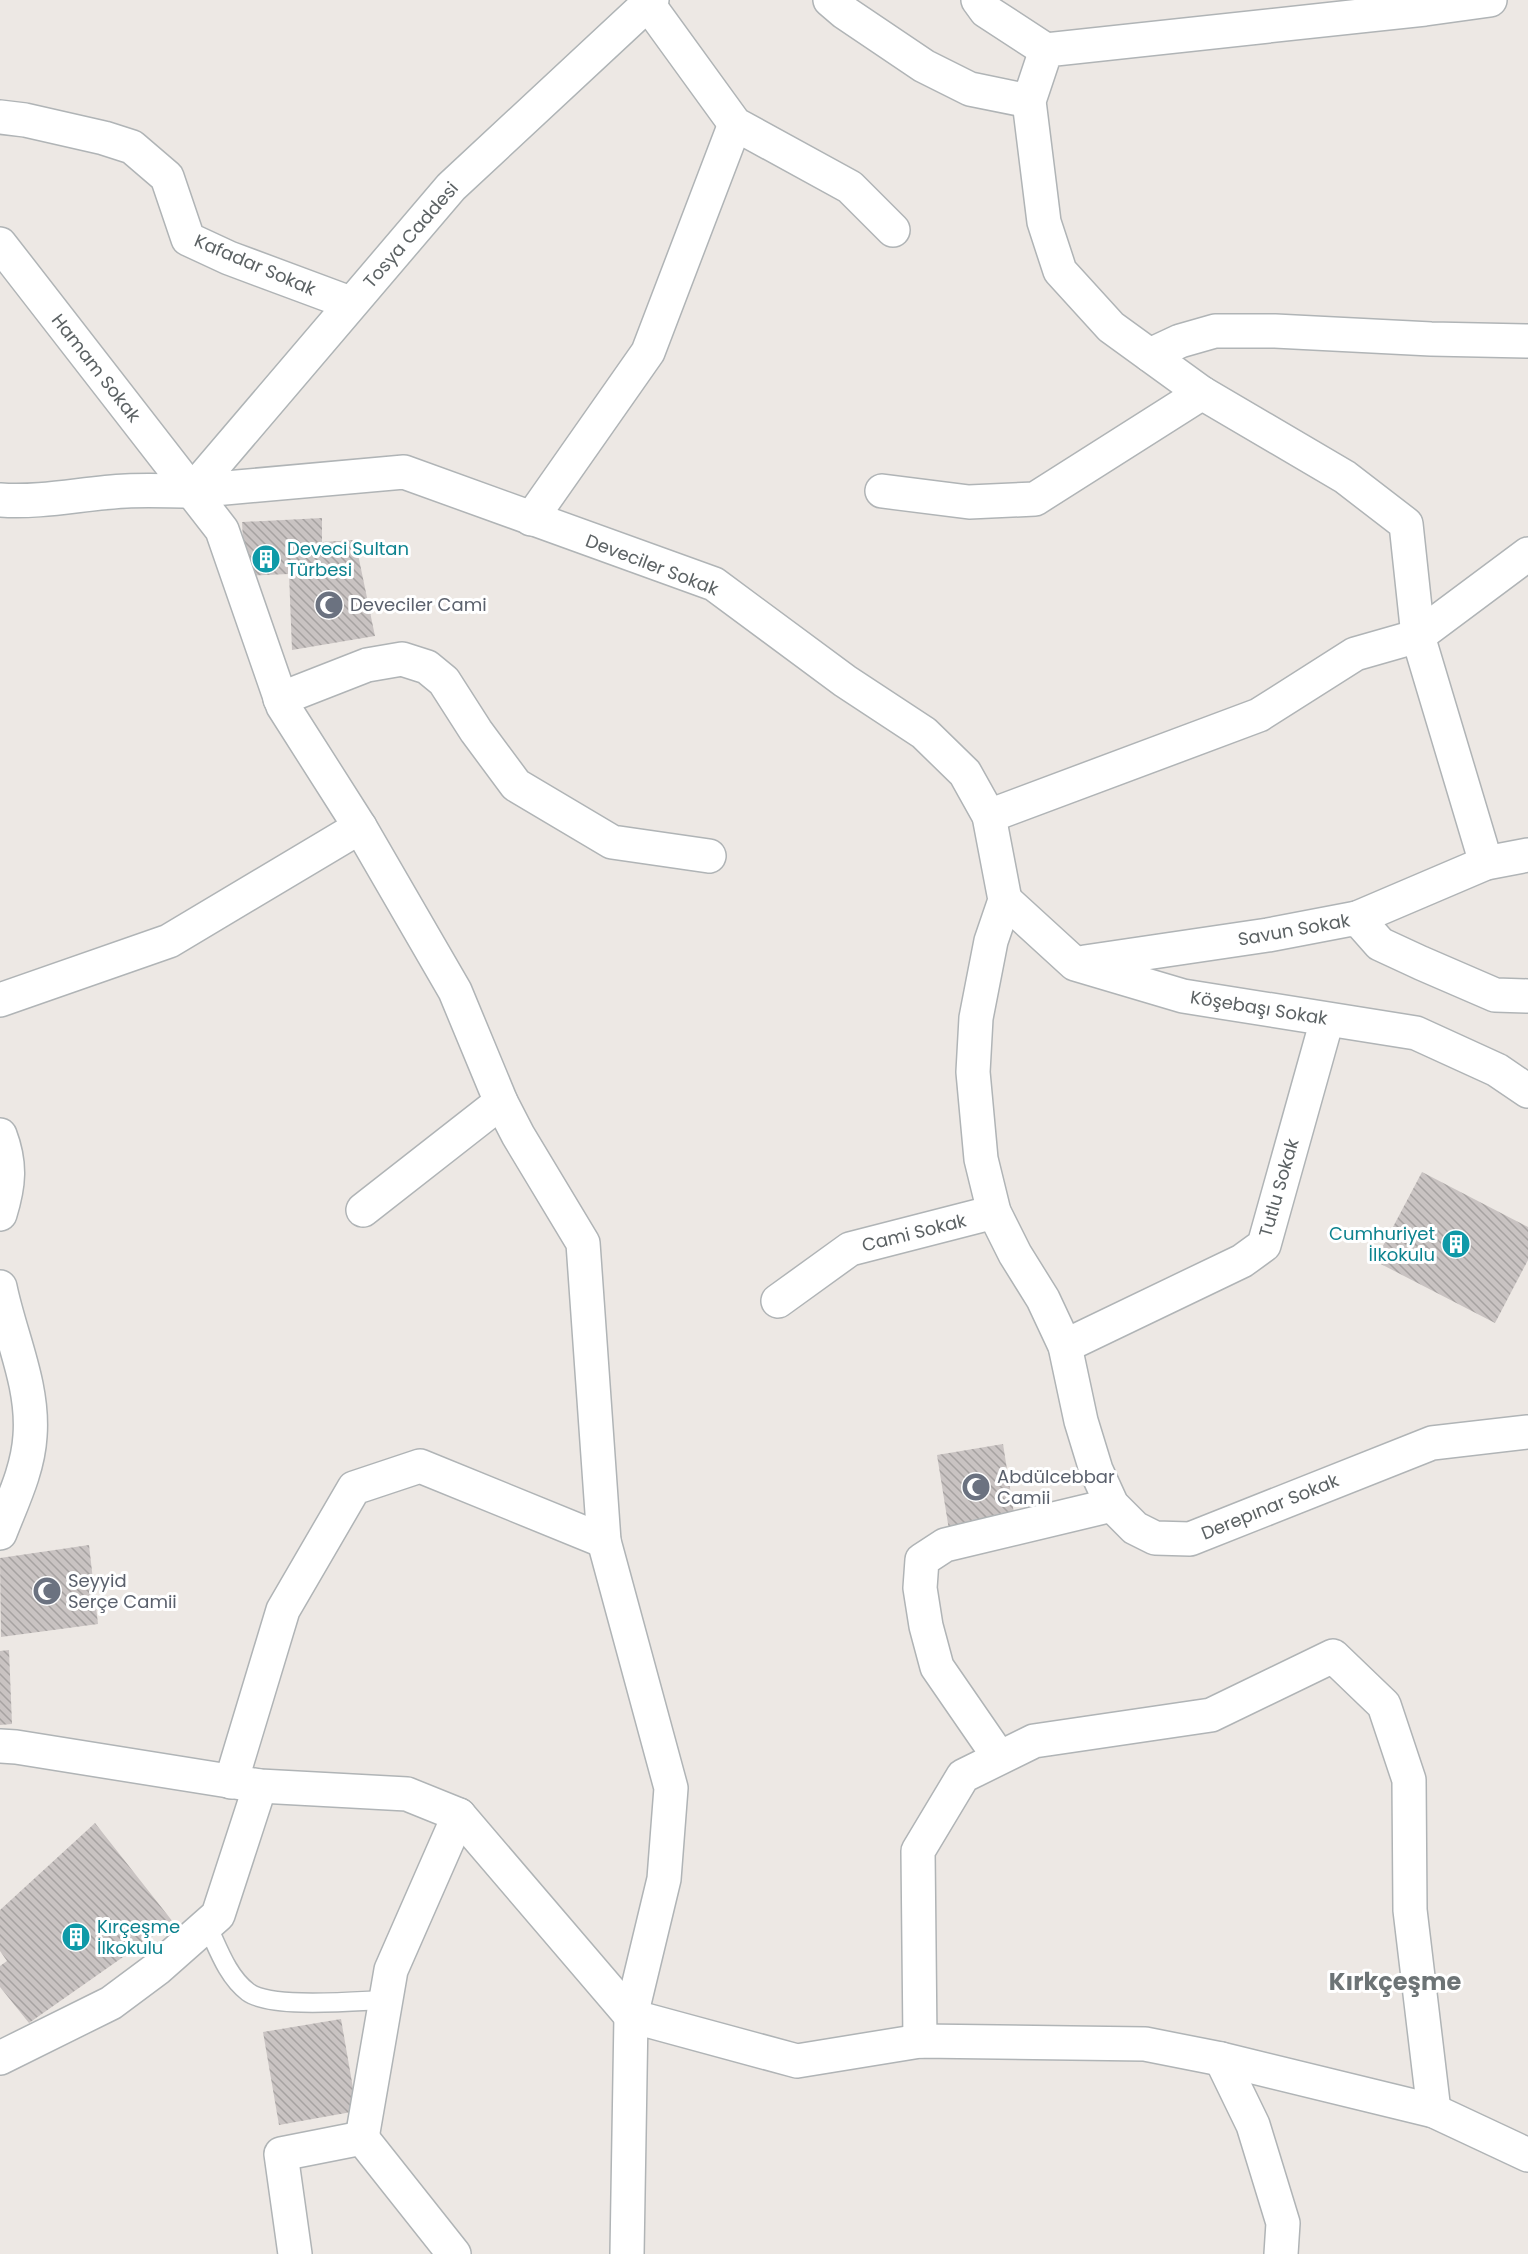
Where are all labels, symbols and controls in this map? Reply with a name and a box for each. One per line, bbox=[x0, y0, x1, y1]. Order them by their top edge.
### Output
street label: Tosya Caddesi bbox=[358, 176, 464, 293]
street label: Kafadar Sokak bbox=[191, 228, 320, 302]
street label: Hamam Sokak bbox=[46, 308, 147, 428]
street label: Deveciler Sokak bbox=[582, 528, 723, 602]
place label: Deveci Sultan Türbesi bbox=[287, 536, 409, 582]
building icon: Deveci Sultan Türbesi bbox=[250, 543, 282, 575]
mosque icon: Deveciler Cami bbox=[313, 589, 345, 621]
place label: Deveciler Cami bbox=[350, 592, 487, 617]
street label: Savun Sokak bbox=[1236, 907, 1353, 952]
street label: Köşebaşı Sokak bbox=[1189, 984, 1330, 1031]
street label: Tutlu Sokak bbox=[1253, 1135, 1305, 1240]
street label: Cami Sokak bbox=[859, 1207, 969, 1258]
place label: Cumhuriyet İlkokulu bbox=[1329, 1221, 1435, 1267]
building icon: Cumhuriyet İlkokulu bbox=[1440, 1228, 1472, 1260]
place label: Abdülcebbar Camii bbox=[997, 1464, 1115, 1510]
street label: Derepınar Sokak bbox=[1197, 1467, 1343, 1546]
mosque icon: Abdülcebbar Camii bbox=[960, 1471, 992, 1503]
place label: Seyyid Serçe Camii bbox=[68, 1568, 177, 1614]
mosque icon: Seyyid Serçe Camii bbox=[31, 1575, 63, 1607]
place label: Kırçeşme İlkokulu bbox=[97, 1914, 180, 1960]
building icon: Kırçeşme İlkokulu bbox=[60, 1921, 92, 1953]
district label: Kırkçeşme bbox=[1329, 1965, 1461, 1998]

